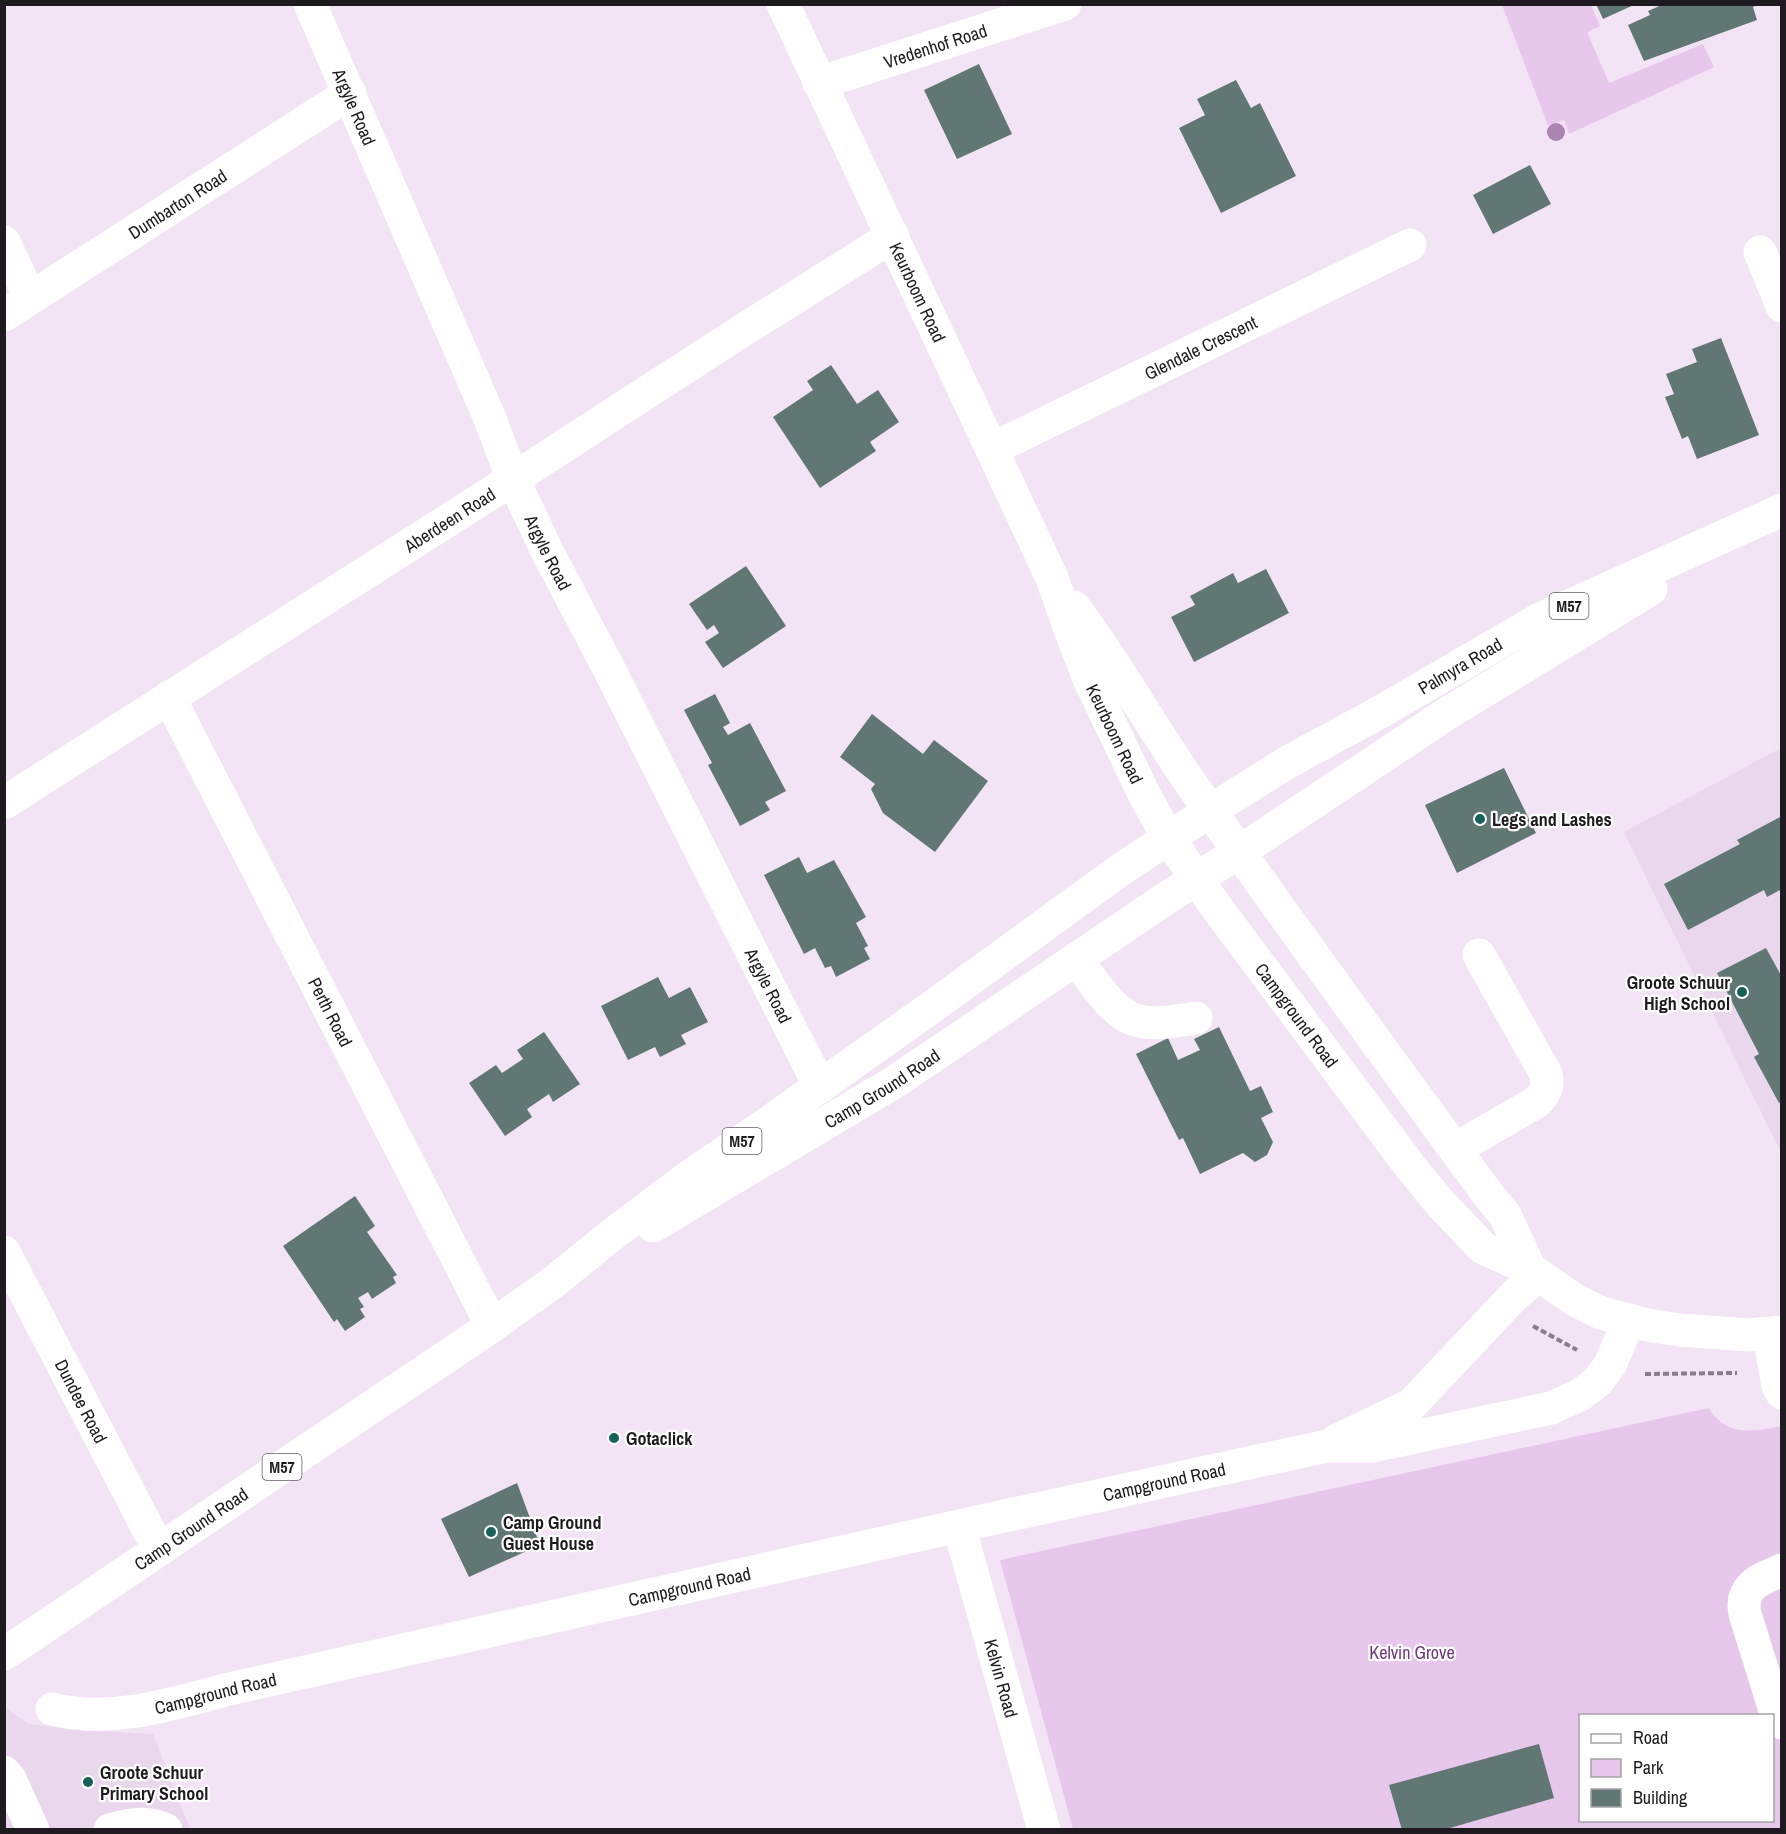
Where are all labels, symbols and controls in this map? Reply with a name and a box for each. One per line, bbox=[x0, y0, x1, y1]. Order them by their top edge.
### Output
street label: Vredenhof Road bbox=[880, 17, 990, 74]
street label: Argyle Road bbox=[327, 64, 382, 149]
street label: Dumbarton Road bbox=[123, 163, 231, 245]
street label: Keurboom Road bbox=[884, 238, 952, 346]
street label: Glendale Crescent bbox=[1140, 309, 1261, 385]
street label: Aberdeen Road bbox=[398, 481, 500, 558]
street label: Argyle Road bbox=[519, 510, 578, 594]
road number: M57 bbox=[1550, 593, 1588, 619]
street label: Palmyra Road bbox=[1413, 631, 1507, 700]
street label: Keurboom Road bbox=[1081, 680, 1150, 788]
place label: Legs and Lashes bbox=[1492, 807, 1612, 832]
marker: Legs and Lashes bbox=[1473, 812, 1487, 826]
street label: Argyle Road bbox=[739, 943, 798, 1027]
street label: Campground Road bbox=[1250, 957, 1344, 1072]
place label: Groote Schuur High School bbox=[1627, 970, 1730, 1016]
street label: Perth Road bbox=[303, 973, 359, 1051]
marker: Groote Schuur High School bbox=[1735, 985, 1749, 999]
street label: Camp Ground Road bbox=[819, 1043, 945, 1134]
road number: M57 bbox=[722, 1128, 762, 1154]
street label: Dundee Road bbox=[49, 1355, 114, 1447]
place label: Gotaclick bbox=[626, 1426, 693, 1451]
marker: Gotaclick bbox=[607, 1431, 621, 1445]
road number: M57 bbox=[262, 1454, 302, 1480]
street label: Campground Road bbox=[1100, 1456, 1228, 1507]
street label: Camp Ground Road bbox=[129, 1481, 253, 1576]
place label: Camp Ground Guest House bbox=[503, 1510, 601, 1556]
marker: Camp Ground Guest House bbox=[484, 1525, 498, 1539]
street label: Campground Road bbox=[626, 1560, 753, 1612]
street label: Kelvin Road bbox=[979, 1636, 1024, 1720]
park label: Kelvin Grove bbox=[1369, 1640, 1455, 1665]
street label: Campground Road bbox=[152, 1666, 279, 1720]
legend bbox=[1579, 1714, 1774, 1822]
text: Road bbox=[1633, 1725, 1668, 1750]
text: Park bbox=[1633, 1755, 1664, 1780]
place label: Groote Schuur Primary School bbox=[100, 1760, 208, 1806]
marker: Groote Schuur Primary School bbox=[81, 1775, 95, 1789]
text: Building bbox=[1633, 1785, 1688, 1810]

